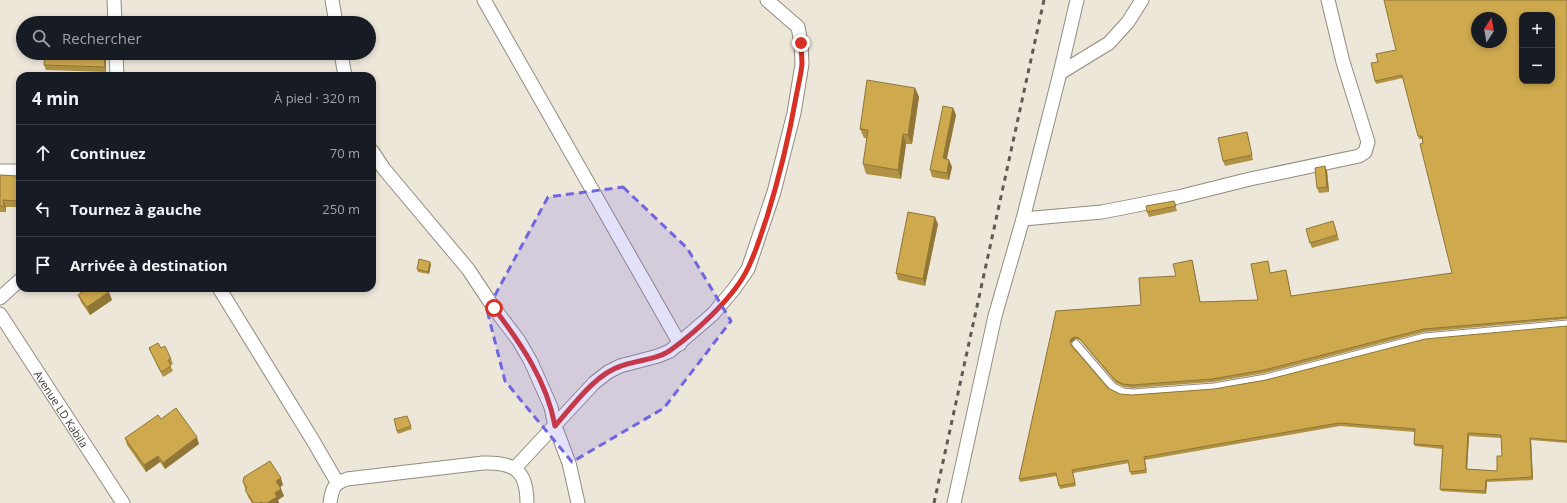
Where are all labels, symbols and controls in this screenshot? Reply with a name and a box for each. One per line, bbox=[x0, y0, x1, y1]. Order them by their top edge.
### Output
north arrow bbox=[1471, 12, 1507, 48]
map controls bbox=[1519, 12, 1555, 84]
button: + bbox=[1519, 12, 1555, 48]
search box bbox=[16, 16, 376, 60]
icon: search bbox=[30, 27, 52, 49]
text: Rechercher bbox=[62, 28, 142, 48]
route end bbox=[792, 34, 810, 52]
button: − bbox=[1519, 48, 1555, 84]
text: 4 min bbox=[32, 87, 79, 110]
text: À pied · 320 m bbox=[274, 89, 360, 107]
icon: ahead bbox=[32, 142, 54, 164]
text: Continuez bbox=[70, 143, 146, 163]
text: 70 m bbox=[330, 144, 360, 162]
icon: left bbox=[32, 198, 54, 220]
text: Tournez à gauche bbox=[70, 199, 201, 219]
text: 250 m bbox=[322, 200, 360, 218]
icon: arrive bbox=[32, 254, 54, 276]
text: Arrivée à destination bbox=[70, 255, 228, 275]
route start bbox=[485, 299, 503, 317]
street label: Avenue LD Kabila bbox=[31, 367, 92, 450]

